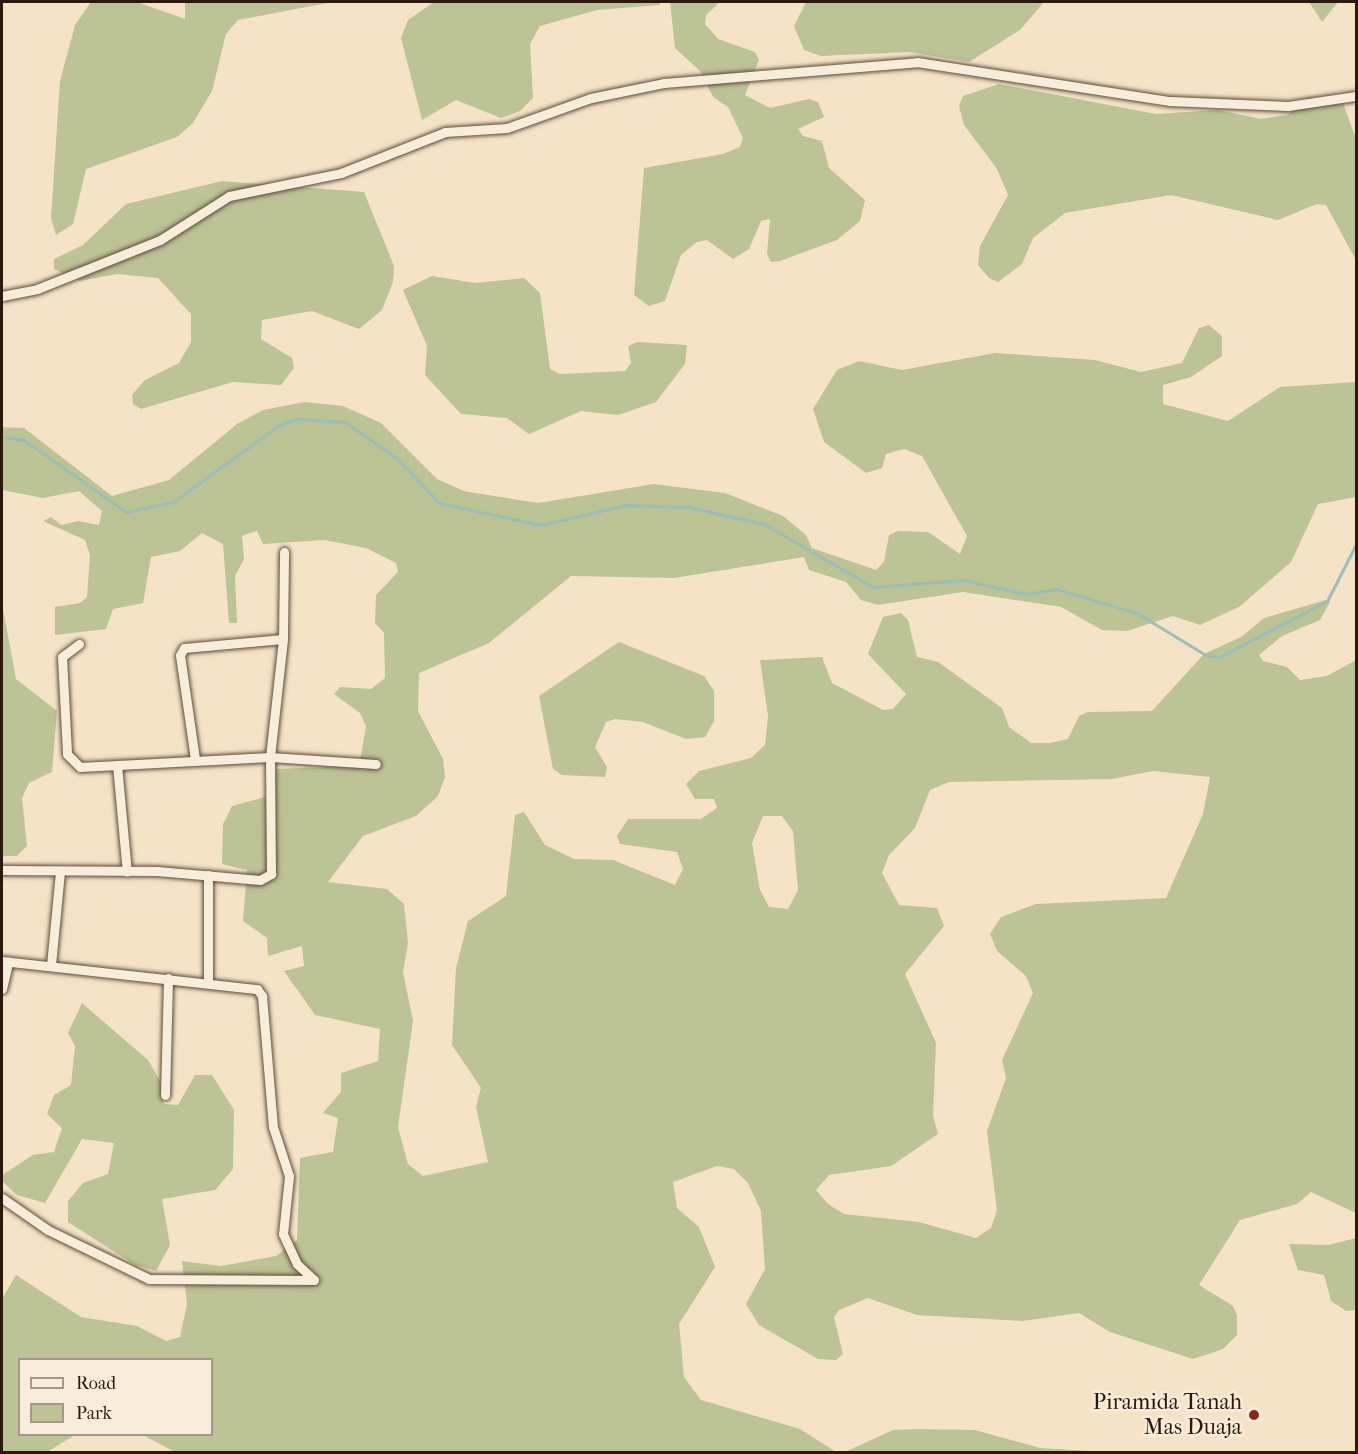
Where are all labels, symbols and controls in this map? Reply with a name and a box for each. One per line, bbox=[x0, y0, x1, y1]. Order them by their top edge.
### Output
legend bbox=[18, 1358, 213, 1436]
text: Road bbox=[76, 1373, 116, 1394]
place label: Piramida Tanah Mas Duaja bbox=[1093, 1389, 1242, 1440]
text: Park bbox=[76, 1403, 112, 1424]
marker: Piramida Tanah Mas Duaja bbox=[1247, 1408, 1261, 1422]

